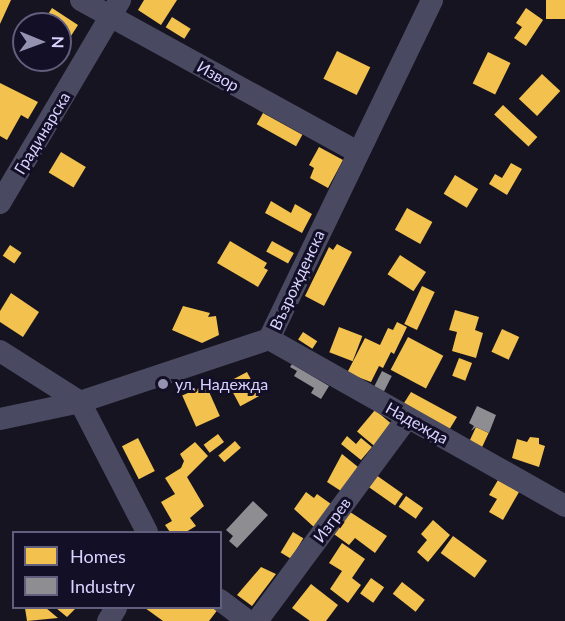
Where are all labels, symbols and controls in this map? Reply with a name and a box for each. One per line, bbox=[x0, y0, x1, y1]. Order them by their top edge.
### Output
north arrow bbox=[12, 12, 72, 72]
text: N bbox=[49, 36, 68, 49]
street label: Извор bbox=[194, 57, 242, 95]
street label: Градинарска bbox=[10, 88, 74, 178]
street label: Възрожденска bbox=[265, 227, 329, 333]
place label: ул. Надежда bbox=[175, 374, 268, 394]
marker: ул. Надежда bbox=[156, 377, 170, 391]
street label: Надежда bbox=[382, 398, 452, 448]
street label: Изгрев bbox=[309, 494, 355, 546]
legend bbox=[12, 531, 222, 609]
text: Homes bbox=[70, 545, 126, 567]
text: Industry bbox=[70, 575, 135, 597]

